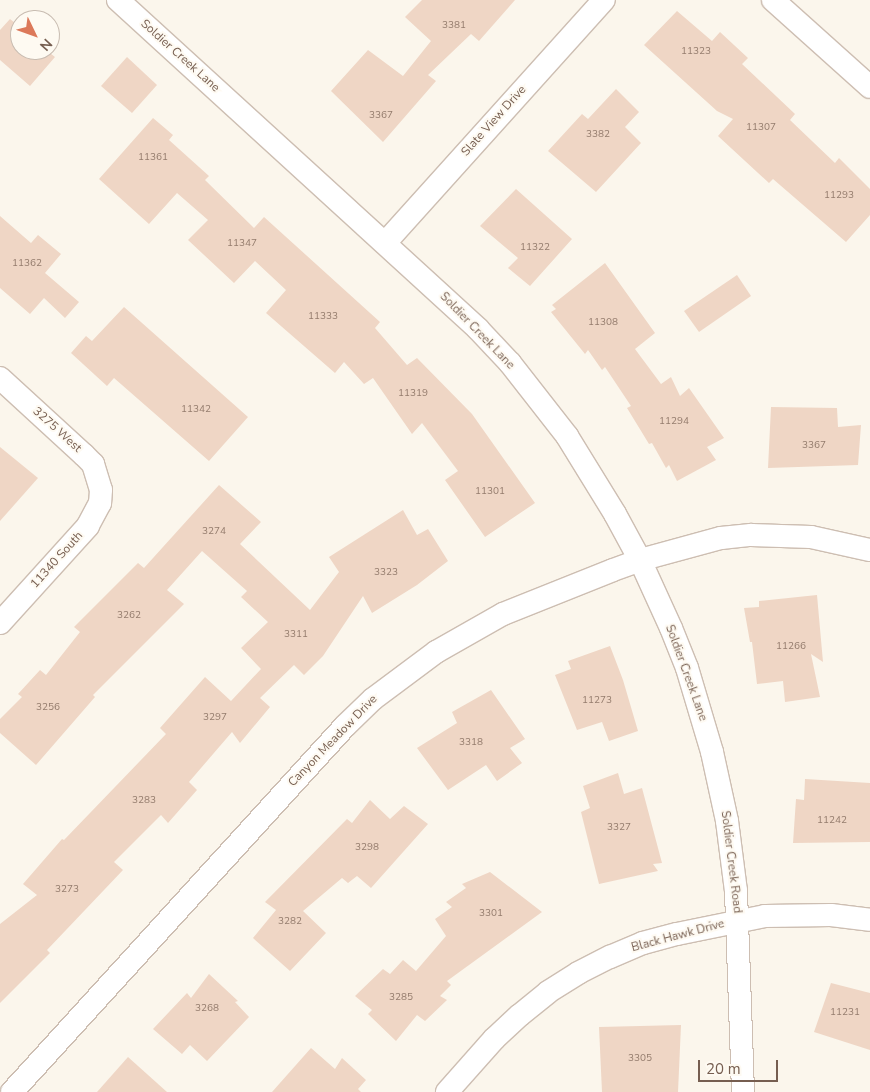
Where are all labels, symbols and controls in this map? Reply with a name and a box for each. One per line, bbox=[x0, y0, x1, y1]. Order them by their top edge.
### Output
north arrow bbox=[10, 10, 60, 60]
street label: Soldier Creek Lane bbox=[138, 17, 222, 95]
house number: 3381 bbox=[442, 20, 466, 32]
text: N bbox=[35, 34, 56, 55]
house number: 11323 bbox=[681, 46, 711, 58]
street label: Slate View Drive bbox=[459, 83, 529, 159]
house number: 3367 bbox=[369, 110, 393, 122]
house number: 11307 bbox=[746, 122, 776, 134]
house number: 3382 bbox=[586, 129, 610, 141]
house number: 11361 bbox=[138, 152, 168, 164]
house number: 11293 bbox=[824, 190, 854, 202]
house number: 11347 bbox=[227, 238, 257, 250]
house number: 11322 bbox=[520, 242, 550, 254]
house number: 11362 bbox=[12, 258, 42, 270]
street label: Soldier Creek Lane bbox=[437, 290, 517, 372]
house number: 11333 bbox=[308, 311, 338, 323]
house number: 11308 bbox=[588, 317, 618, 329]
house number: 11319 bbox=[398, 388, 428, 400]
street label: 3275 West bbox=[30, 404, 84, 456]
house number: 11342 bbox=[181, 404, 211, 416]
house number: 11294 bbox=[659, 416, 689, 428]
house number: 3367 bbox=[802, 440, 826, 452]
house number: 11301 bbox=[475, 486, 505, 498]
house number: 3274 bbox=[202, 526, 226, 538]
street label: 11340 South bbox=[28, 529, 86, 591]
house number: 3323 bbox=[374, 567, 398, 579]
house number: 3262 bbox=[117, 610, 141, 622]
street label: Soldier Creek Lane bbox=[662, 623, 710, 723]
house number: 3311 bbox=[284, 629, 308, 641]
house number: 11266 bbox=[776, 641, 806, 653]
street label: Canyon Meadow Drive bbox=[285, 692, 381, 790]
house number: 11273 bbox=[582, 695, 612, 707]
house number: 3256 bbox=[36, 702, 60, 714]
house number: 3297 bbox=[203, 712, 227, 724]
house number: 3318 bbox=[459, 737, 483, 749]
house number: 3283 bbox=[132, 795, 156, 807]
street label: Soldier Creek Road bbox=[718, 810, 744, 914]
house number: 11242 bbox=[817, 815, 847, 827]
house number: 3327 bbox=[607, 822, 631, 834]
house number: 3298 bbox=[355, 842, 379, 854]
house number: 3273 bbox=[55, 884, 79, 896]
house number: 3301 bbox=[479, 908, 503, 920]
house number: 3282 bbox=[278, 916, 302, 928]
street label: Black Hawk Drive bbox=[630, 917, 726, 955]
house number: 3285 bbox=[389, 992, 413, 1004]
house number: 3268 bbox=[195, 1003, 219, 1015]
house number: 11231 bbox=[830, 1007, 860, 1019]
scale bar bbox=[700, 1050, 780, 1082]
house number: 3305 bbox=[628, 1053, 652, 1065]
text: 20 m bbox=[706, 1059, 741, 1079]

